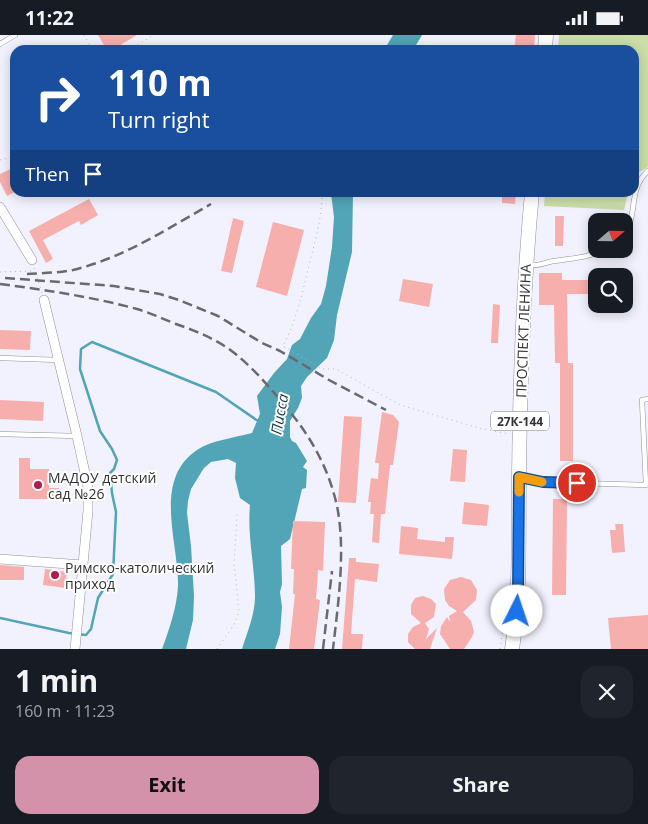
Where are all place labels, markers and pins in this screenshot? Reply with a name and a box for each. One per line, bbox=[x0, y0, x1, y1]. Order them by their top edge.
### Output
pin bbox=[556, 462, 598, 504]
place label: МАДОУ детский сад №26 bbox=[48, 468, 156, 503]
marker: МАДОУ детский сад №26 bbox=[32, 479, 44, 491]
place label: Римско-католический приход bbox=[65, 558, 215, 593]
marker: Римско-католический приход bbox=[49, 569, 61, 581]

